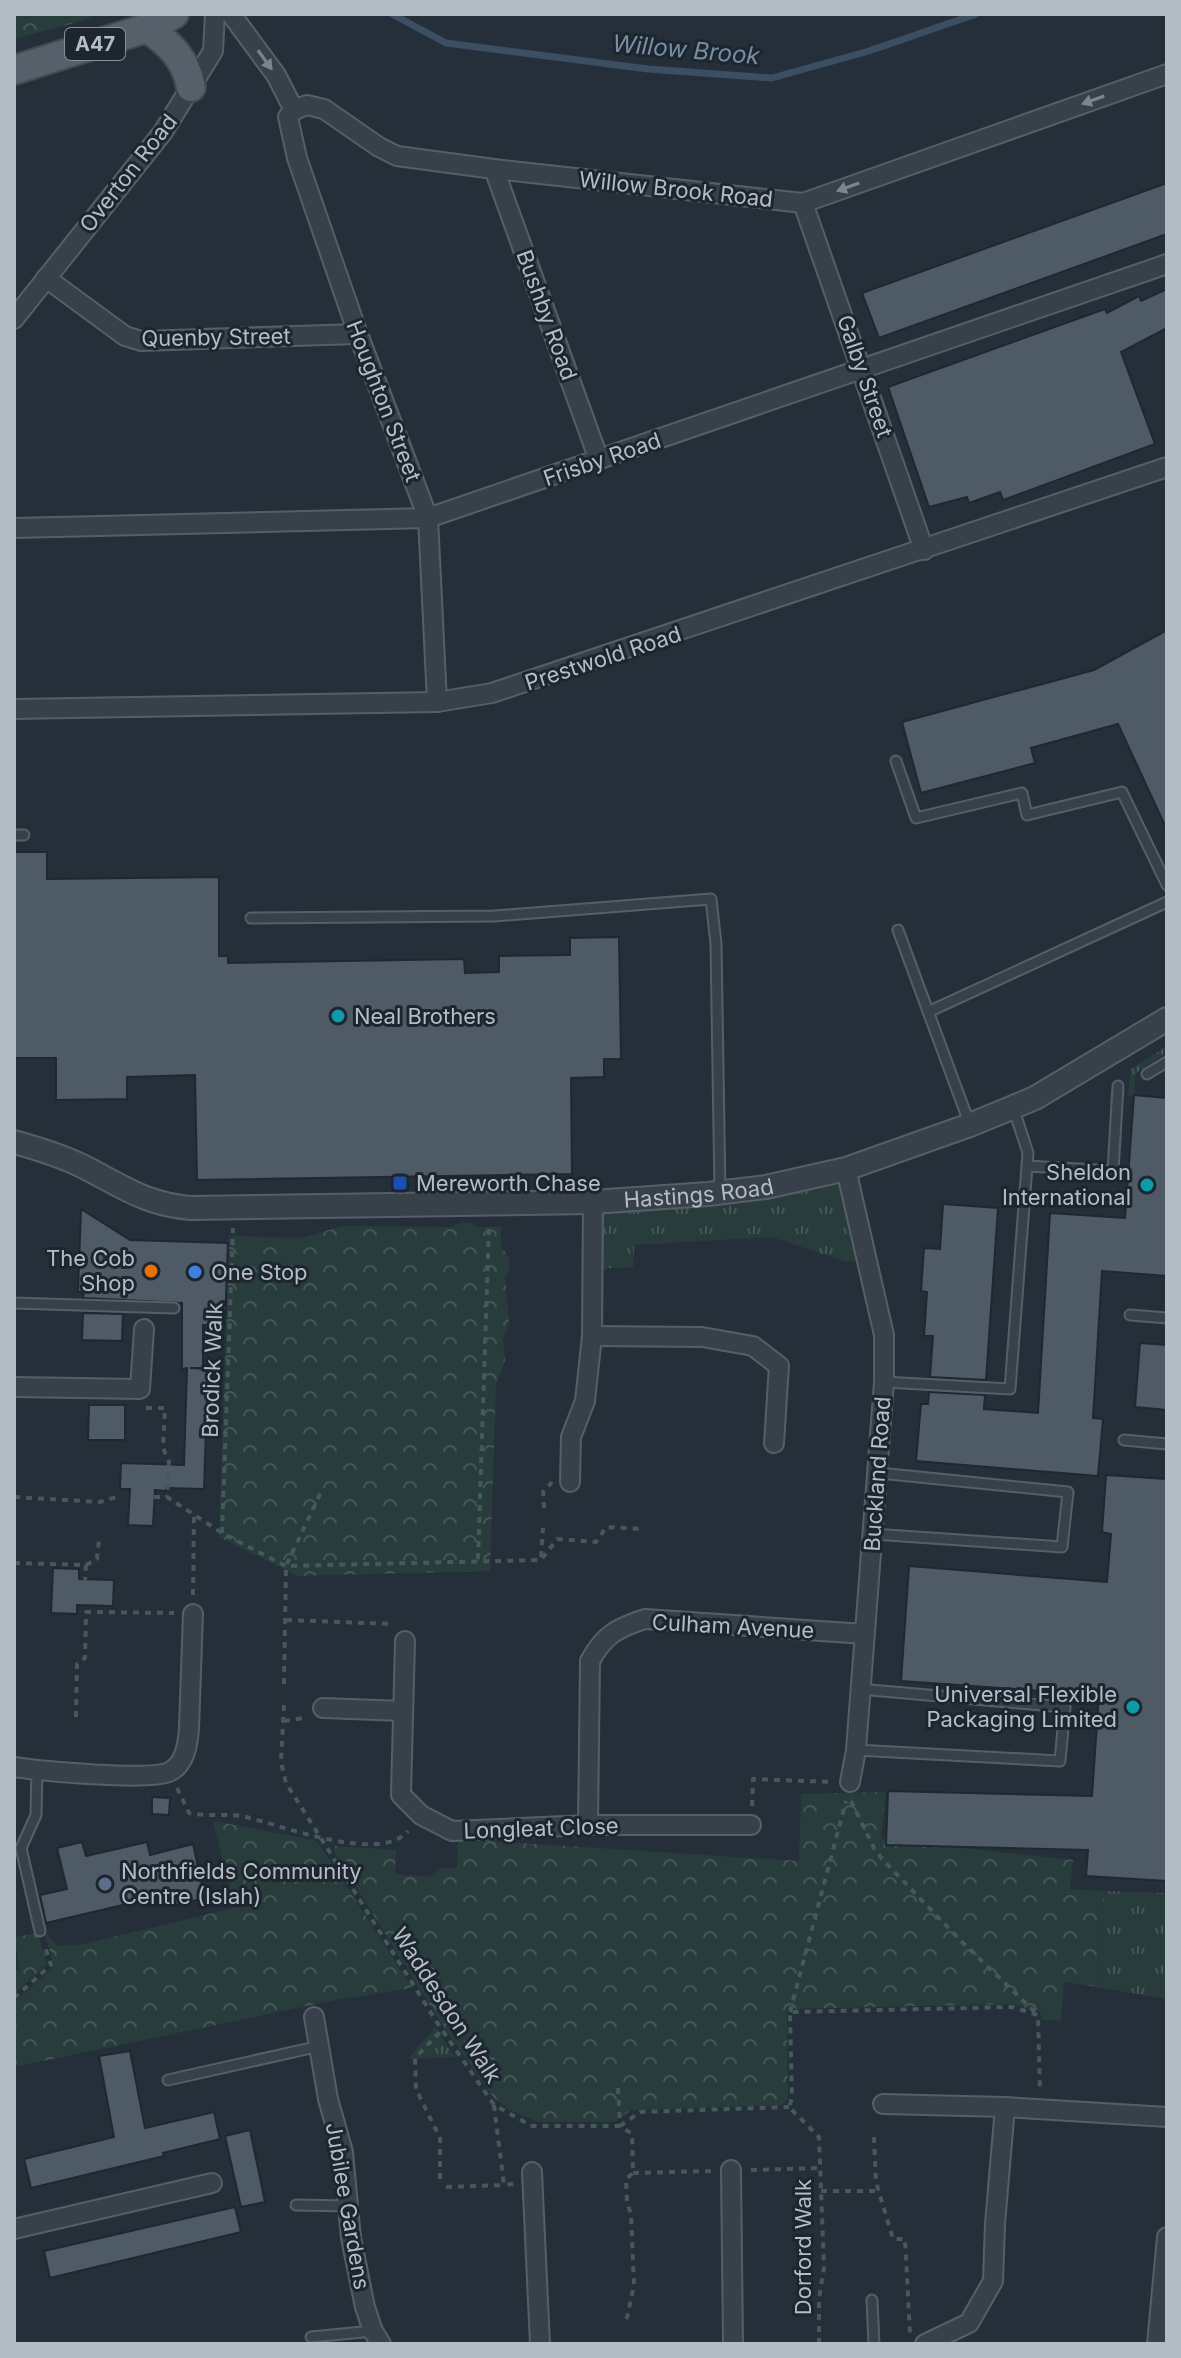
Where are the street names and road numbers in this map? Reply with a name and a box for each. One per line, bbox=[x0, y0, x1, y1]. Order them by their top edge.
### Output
road number: A47 bbox=[65, 28, 125, 60]
street label: Overton Road bbox=[74, 109, 182, 237]
street label: Willow Brook Road bbox=[578, 166, 774, 212]
street label: Bushby Road bbox=[511, 246, 583, 384]
street label: Galby Street bbox=[832, 311, 898, 441]
street label: Houghton Street bbox=[341, 317, 427, 485]
street label: Quenby Street bbox=[141, 323, 291, 351]
street label: Frisby Road bbox=[540, 427, 664, 491]
street label: Prestwold Road bbox=[522, 620, 684, 696]
street label: Hastings Road bbox=[623, 1173, 776, 1213]
street label: Brodick Walk bbox=[197, 1302, 227, 1438]
street label: Buckland Road bbox=[859, 1396, 895, 1552]
street label: Culham Avenue bbox=[651, 1609, 815, 1643]
street label: Longleat Close bbox=[463, 1812, 619, 1844]
street label: Waddesdon Walk bbox=[387, 1922, 507, 2088]
street label: Jubilee Gardens bbox=[321, 2120, 375, 2292]
street label: Dorford Walk bbox=[790, 2179, 816, 2315]

